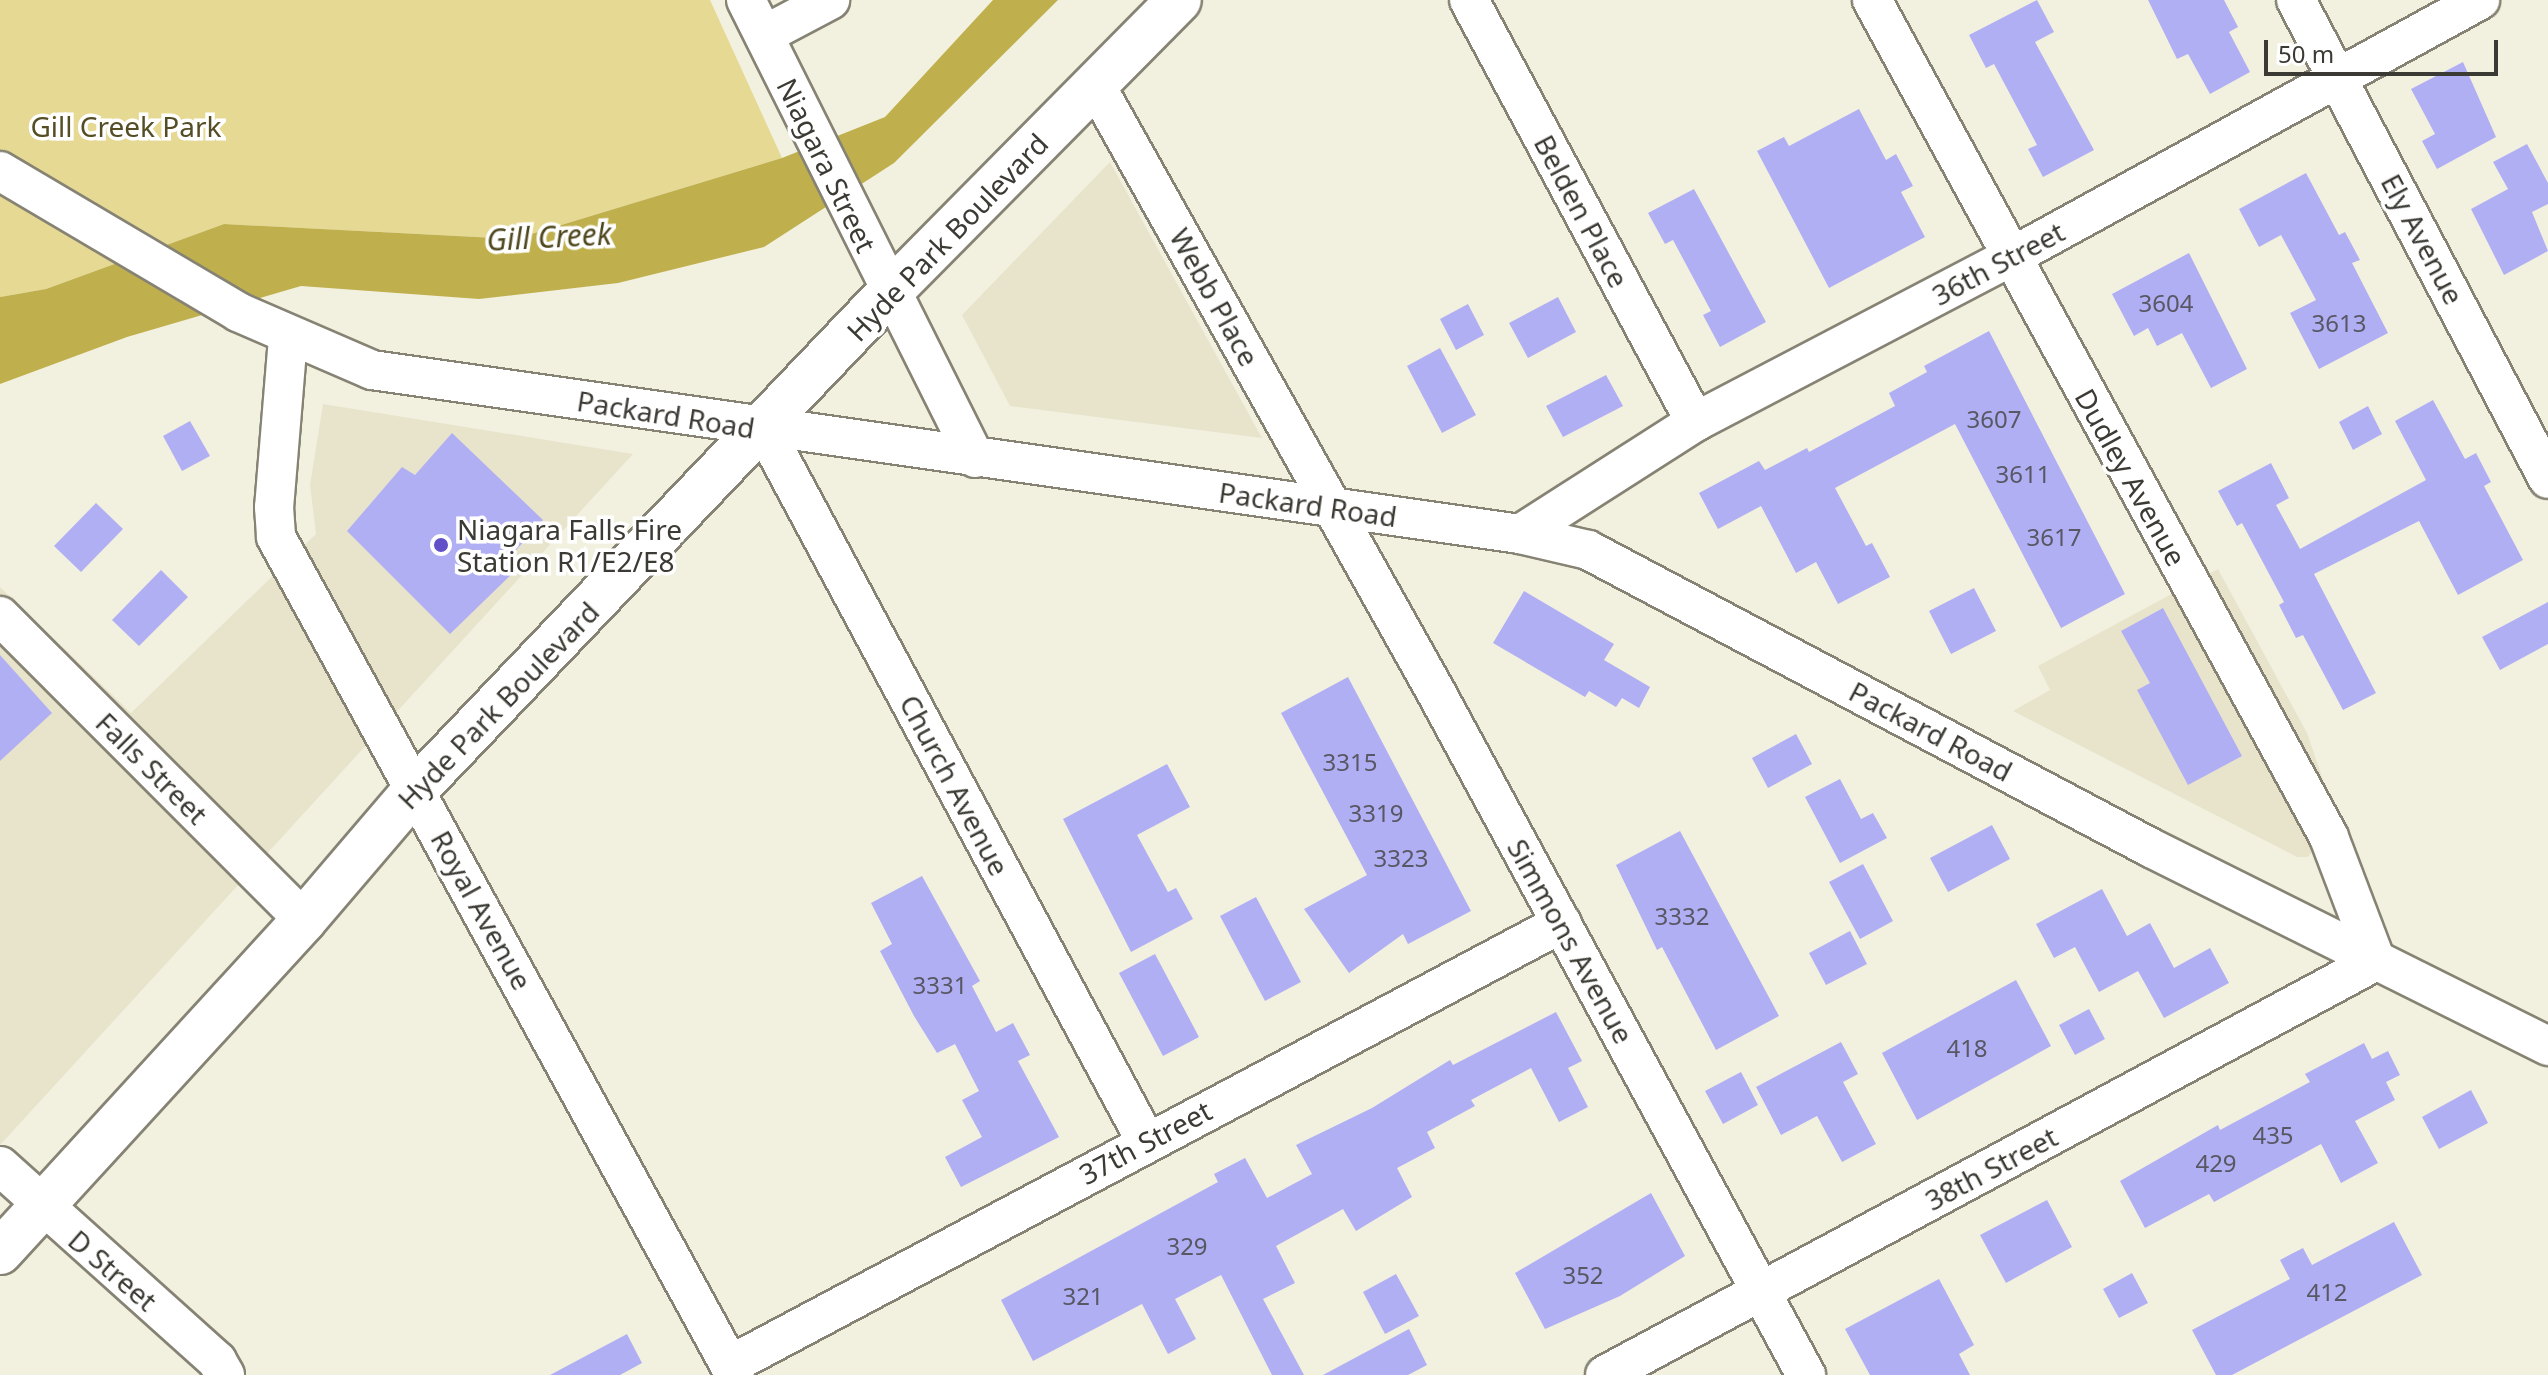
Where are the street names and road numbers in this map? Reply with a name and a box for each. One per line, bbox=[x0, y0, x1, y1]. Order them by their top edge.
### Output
street label: Niagara Street bbox=[770, 73, 884, 257]
street label: Hyde Park Boulevard bbox=[839, 126, 1055, 348]
street label: Belden Place bbox=[1528, 129, 1636, 293]
street label: Ely Avenue bbox=[2375, 168, 2471, 310]
street label: 36th Street bbox=[1926, 214, 2070, 312]
street label: Webb Place bbox=[1163, 222, 1267, 372]
street label: Packard Road bbox=[575, 383, 757, 445]
street label: Dudley Avenue bbox=[2068, 383, 2194, 571]
street label: Packard Road bbox=[1217, 475, 1399, 533]
street label: Hyde Park Boulevard bbox=[390, 594, 606, 816]
street label: Packard Road bbox=[1844, 674, 2018, 788]
street label: Church Avenue bbox=[893, 689, 1017, 881]
street label: Falls Street bbox=[89, 705, 215, 831]
street label: Royal Avenue bbox=[424, 825, 540, 995]
street label: Simmons Avenue bbox=[1501, 833, 1641, 1049]
street label: 37th Street bbox=[1073, 1093, 1217, 1191]
street label: 38th Street bbox=[1919, 1119, 2063, 1217]
street label: D Street bbox=[62, 1223, 164, 1317]

